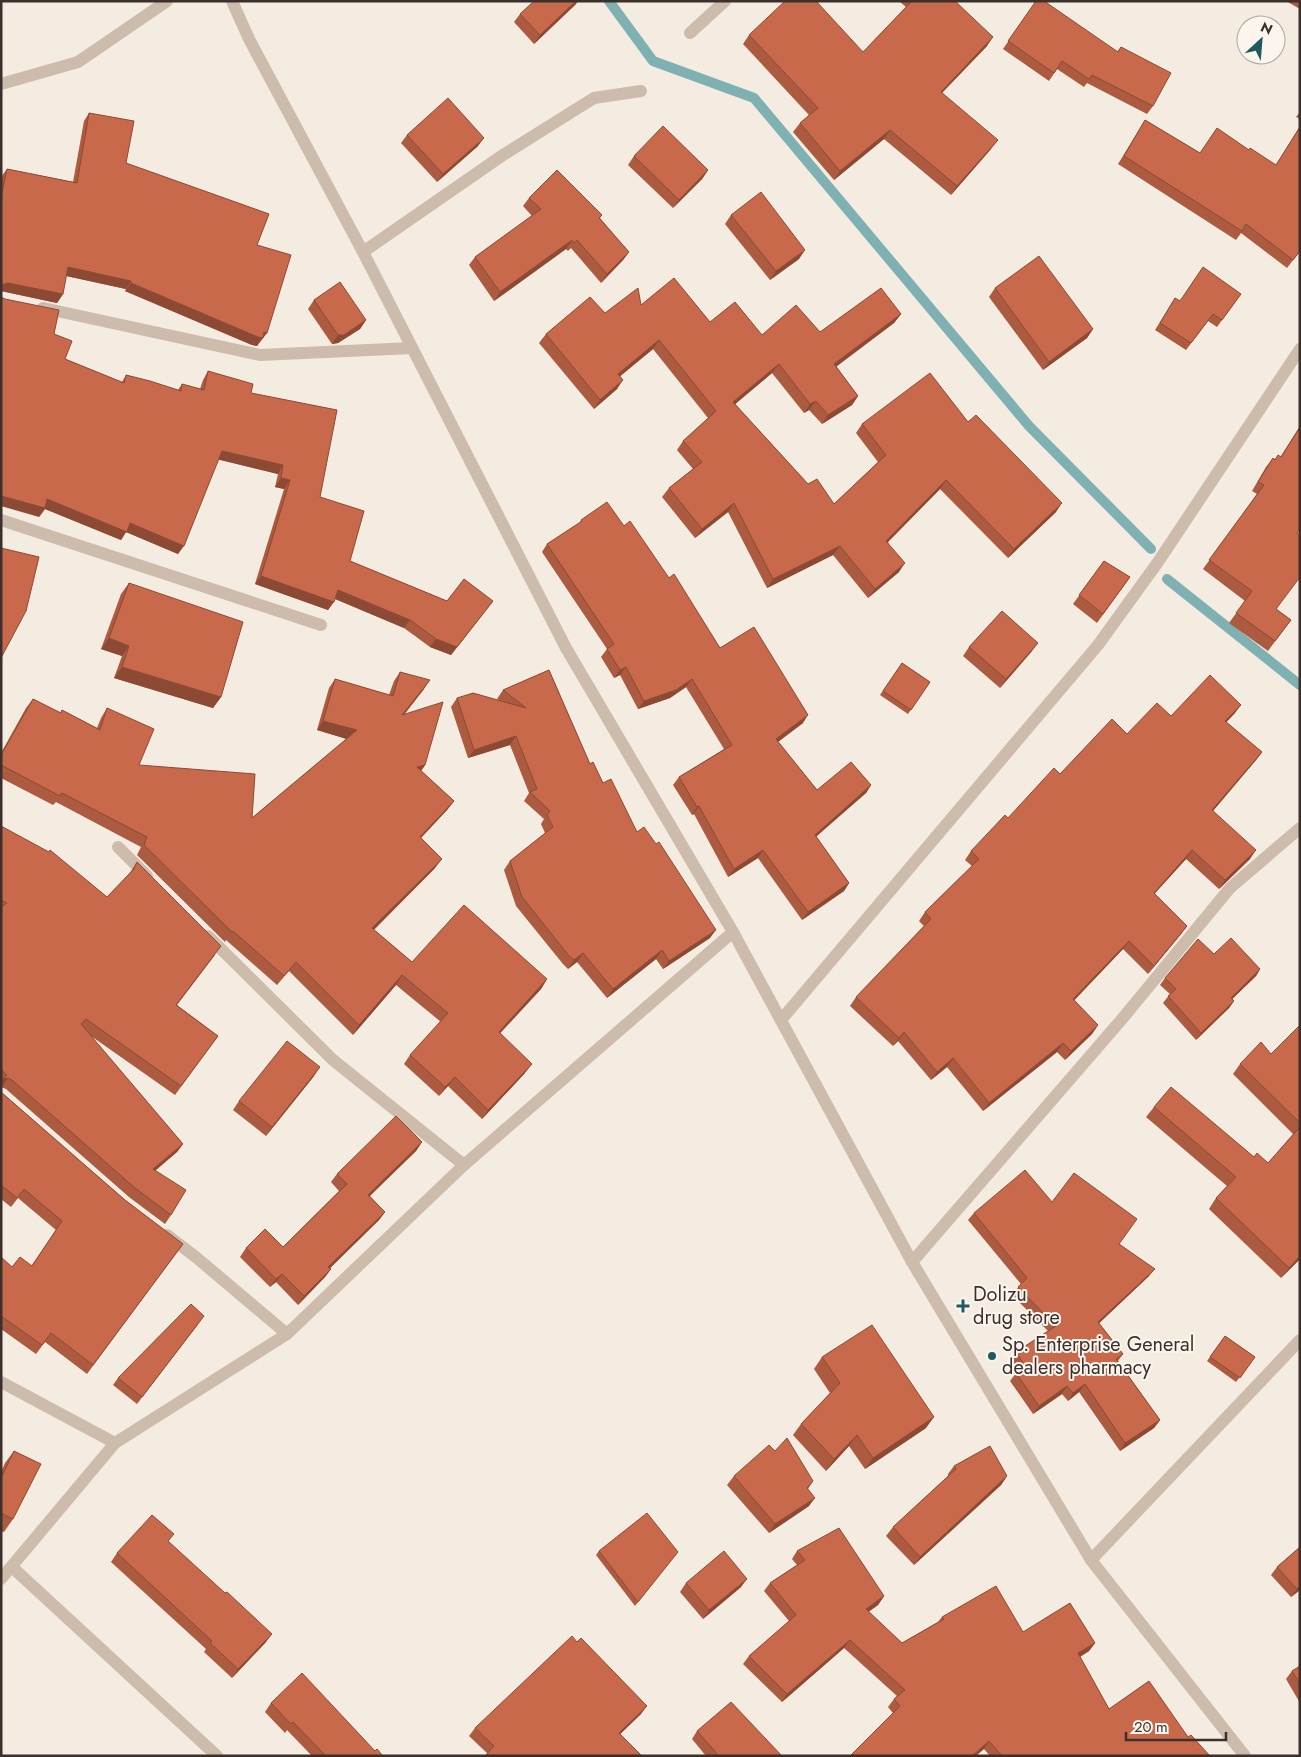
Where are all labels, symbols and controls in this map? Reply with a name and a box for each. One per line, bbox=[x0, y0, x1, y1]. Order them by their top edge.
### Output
north arrow bbox=[1236, 15, 1286, 65]
text: N bbox=[1257, 17, 1276, 40]
place label: Dolizu drug store bbox=[973, 1280, 1060, 1332]
marker: Dolizu drug store bbox=[957, 1300, 969, 1312]
place label: Sp. Enterprise General dealers pharmacy bbox=[1002, 1330, 1194, 1382]
marker: Sp. Enterprise General dealers pharmacy bbox=[986, 1350, 998, 1362]
scale bar bbox=[1126, 1710, 1226, 1742]
text: 20 m bbox=[1134, 1716, 1168, 1738]

